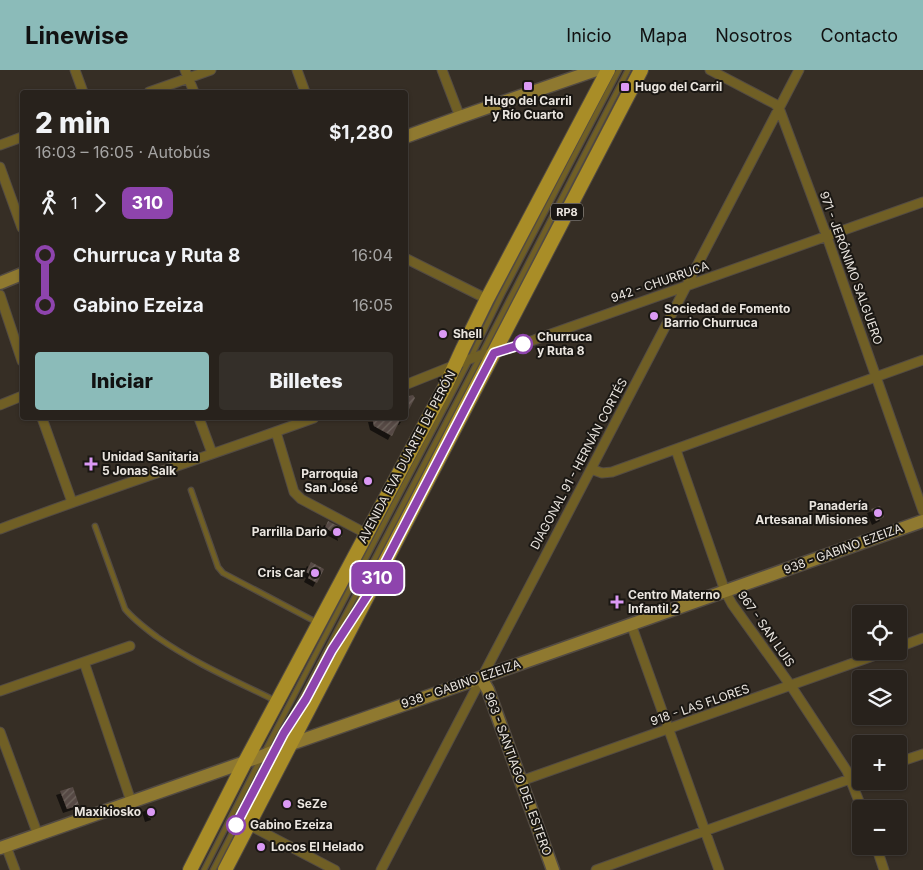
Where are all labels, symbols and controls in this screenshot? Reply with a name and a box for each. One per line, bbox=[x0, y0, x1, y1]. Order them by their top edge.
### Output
text: Linewise bbox=[25, 21, 129, 50]
text: Inicio bbox=[566, 25, 612, 46]
text: Mapa bbox=[640, 25, 687, 46]
text: Nosotros bbox=[715, 25, 793, 46]
text: Contacto bbox=[821, 25, 898, 46]
place label: Hugo del Carril bbox=[635, 79, 722, 94]
marker: Hugo del Carril y Río Cuarto bbox=[522, 80, 534, 92]
marker: Hugo del Carril bbox=[619, 81, 631, 93]
place label: Hugo del Carril y Río Cuarto bbox=[484, 93, 572, 122]
text: 2 min bbox=[35, 106, 111, 140]
text: $1,280 bbox=[329, 121, 393, 144]
text: 16:03 – 16:05 · Autobús bbox=[35, 142, 210, 162]
icon: walk bbox=[35, 189, 63, 217]
icon: forward bbox=[86, 189, 114, 217]
street label: 971 - JERÓNIMO SALGUERO bbox=[817, 189, 886, 347]
text: 310 bbox=[132, 192, 163, 213]
text: 1 bbox=[71, 193, 78, 213]
road number: RP8 bbox=[551, 204, 583, 220]
text: Churruca y Ruta 8 bbox=[73, 244, 240, 267]
text: 16:04 bbox=[352, 245, 393, 265]
street label: 942 - CHURRUCA bbox=[609, 258, 711, 305]
text: Gabino Ezeiza bbox=[73, 294, 204, 317]
text: 16:05 bbox=[352, 295, 393, 315]
place label: Sociedad de Fomento Barrio Churruca bbox=[664, 301, 790, 330]
marker: Sociedad de Fomento Barrio Churruca bbox=[648, 310, 660, 322]
place label: Shell bbox=[453, 326, 482, 341]
marker: Shell bbox=[437, 328, 449, 340]
place label: Churruca y Ruta 8 bbox=[537, 329, 592, 358]
marker: Churruca y Ruta 8 bbox=[513, 334, 533, 354]
button: Iniciar bbox=[35, 352, 209, 410]
button: Billetes bbox=[219, 352, 393, 410]
street label: AVENIDA EVA DUARTE DE PERÓN bbox=[355, 368, 459, 546]
street label: DIAGONAL 91 - HERNÁN CORTÉS bbox=[527, 375, 630, 552]
place label: Unidad Sanitaria 5 Jonas Salk bbox=[102, 449, 199, 478]
marker: Unidad Sanitaria 5 Jonas Salk bbox=[84, 457, 98, 471]
place label: Parroquia San José bbox=[301, 466, 358, 495]
marker: Parroquia San José bbox=[362, 475, 374, 487]
place label: Panadería Artesanal Misiones bbox=[755, 498, 868, 527]
marker: Panadería Artesanal Misiones bbox=[872, 507, 884, 519]
street label: 938 - GABINO EZEIZA bbox=[781, 520, 904, 577]
place label: Parrilla Dario bbox=[252, 524, 327, 539]
marker: Parrilla Dario bbox=[331, 526, 343, 538]
line badge: 310 bbox=[348, 562, 406, 594]
place label: Cris Car bbox=[258, 565, 305, 580]
marker: Cris Car bbox=[309, 567, 321, 579]
text: 310 bbox=[361, 567, 393, 588]
place label: Centro Materno Infantil 2 bbox=[628, 587, 720, 616]
street label: 967 - SAN LUIS bbox=[735, 588, 798, 670]
marker: Centro Materno Infantil 2 bbox=[610, 595, 624, 609]
map controls bbox=[852, 605, 907, 855]
button: locate bbox=[852, 605, 907, 660]
street label: 938 - GABINO EZEIZA bbox=[399, 656, 522, 711]
button: layers bbox=[852, 670, 907, 725]
street label: 918 - LAS FLORES bbox=[648, 680, 751, 728]
street label: 963 - SANTIAGO DEL ESTERO bbox=[482, 690, 555, 858]
button: + bbox=[852, 735, 907, 790]
place label: SeZe bbox=[297, 796, 327, 811]
marker: SeZe bbox=[281, 798, 293, 810]
button: − bbox=[852, 800, 907, 855]
place label: Maxikiosko bbox=[74, 804, 141, 819]
marker: Maxikiosko bbox=[145, 806, 157, 818]
marker: Gabino Ezeiza bbox=[226, 815, 246, 835]
place label: Gabino Ezeiza bbox=[250, 817, 333, 832]
place label: Locos El Helado bbox=[271, 839, 364, 854]
marker: Locos El Helado bbox=[255, 841, 267, 853]

